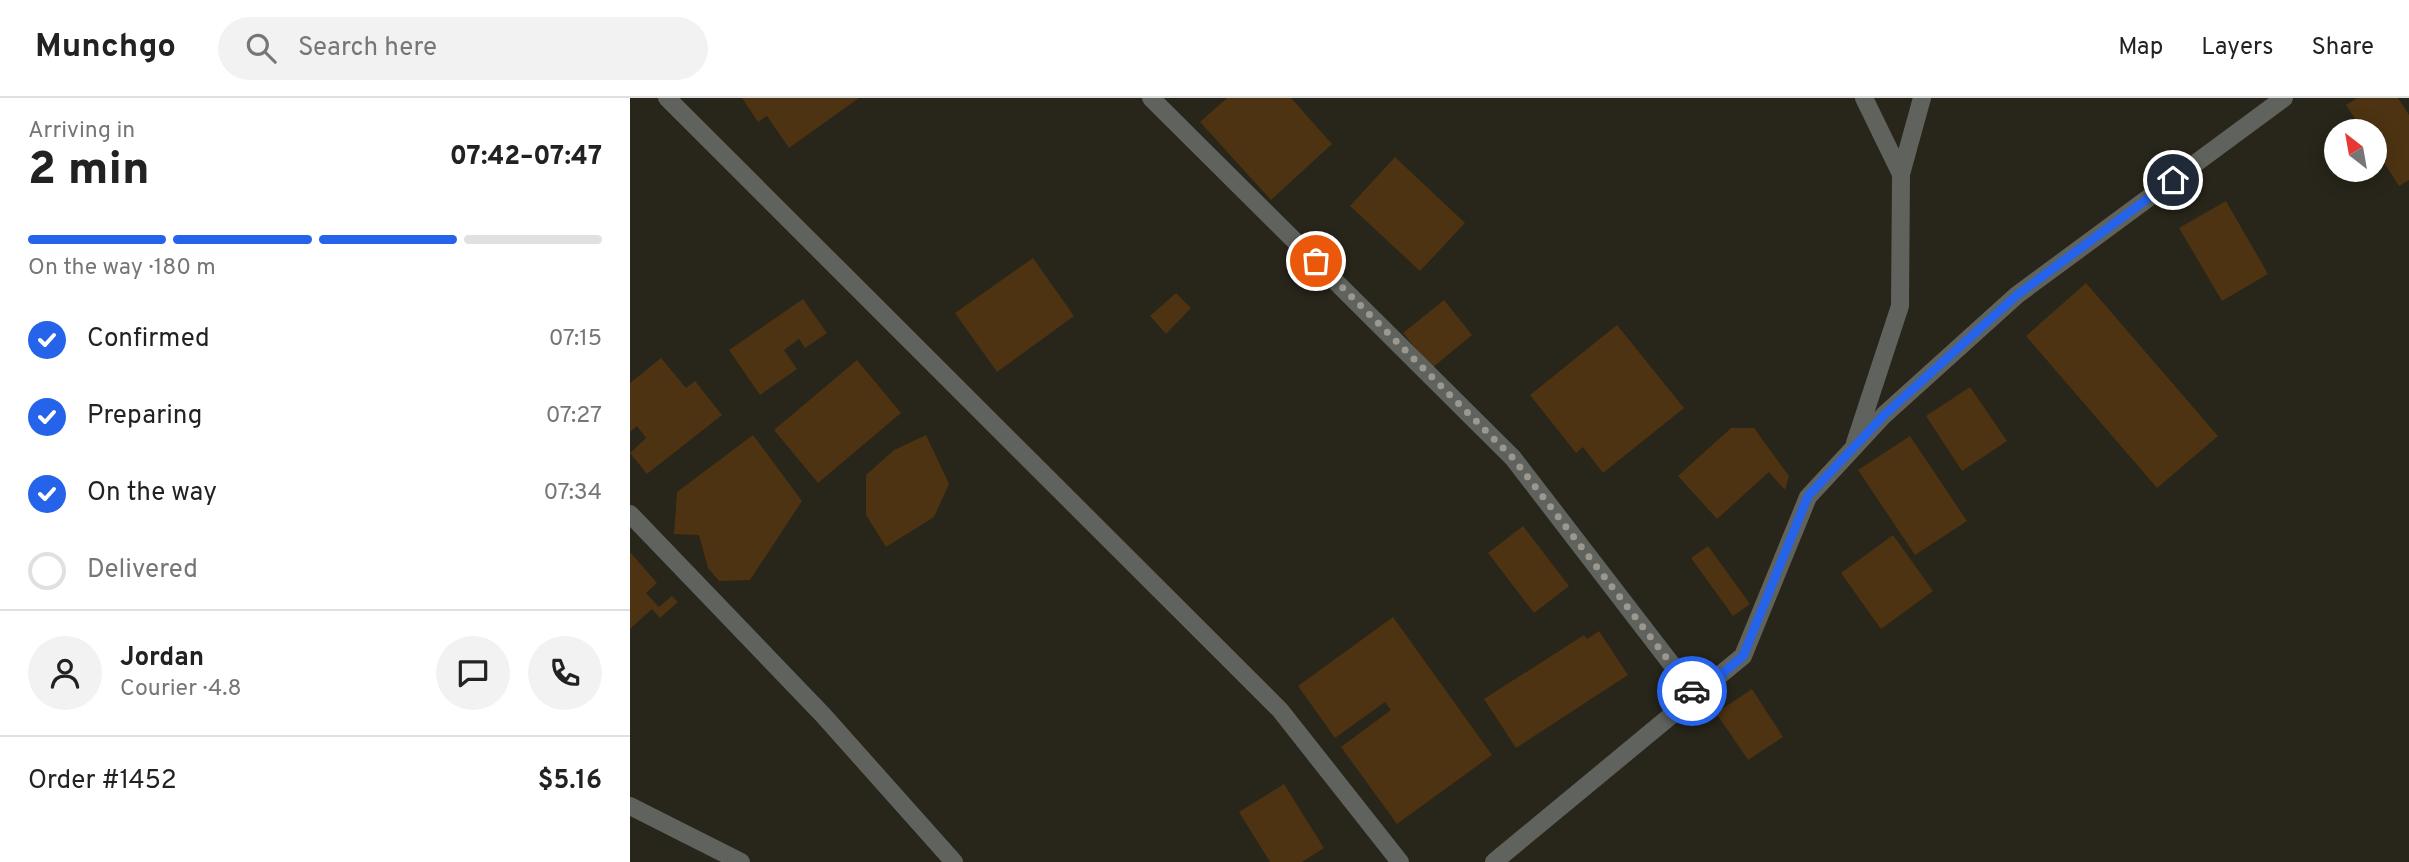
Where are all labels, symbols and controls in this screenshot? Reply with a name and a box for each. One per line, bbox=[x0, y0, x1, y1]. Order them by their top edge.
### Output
search box bbox=[218, 17, 708, 80]
text: Munchgo bbox=[35, 27, 176, 69]
icon: search bbox=[242, 29, 280, 67]
text: Search here bbox=[298, 32, 437, 65]
text: Map bbox=[2118, 33, 2163, 63]
text: Layers bbox=[2201, 33, 2273, 63]
text: Share bbox=[2311, 33, 2374, 63]
text: Arriving in bbox=[28, 117, 135, 146]
north arrow bbox=[2324, 119, 2387, 182]
map controls bbox=[2324, 119, 2387, 182]
text: 07:42–07:47 bbox=[450, 141, 602, 174]
text: 2 min bbox=[28, 142, 150, 201]
pin bbox=[2143, 150, 2203, 210]
icon: home bbox=[2154, 161, 2192, 199]
pin bbox=[1286, 231, 1346, 291]
icon: bag bbox=[1297, 242, 1335, 280]
text: On the way · 180 m bbox=[28, 254, 216, 283]
icon: check bbox=[28, 321, 66, 359]
text: Confirmed bbox=[87, 323, 210, 356]
text: 07:15 bbox=[549, 325, 602, 354]
icon: check bbox=[28, 398, 66, 436]
text: Preparing bbox=[87, 400, 202, 433]
text: 07:27 bbox=[546, 402, 602, 431]
icon: check bbox=[28, 475, 66, 513]
text: On the way bbox=[87, 477, 217, 510]
text: 07:34 bbox=[544, 479, 602, 508]
text: Delivered bbox=[87, 554, 198, 587]
button: person bbox=[28, 636, 102, 710]
button: chat bbox=[436, 636, 510, 710]
button: phone bbox=[528, 636, 602, 710]
text: Jordan bbox=[120, 642, 204, 675]
courier bbox=[1657, 656, 1727, 726]
icon: car bbox=[1673, 672, 1711, 710]
text: Courier · 4.8 bbox=[120, 675, 241, 704]
text: Order #1452 bbox=[28, 765, 177, 798]
text: $5.16 bbox=[538, 765, 602, 798]

